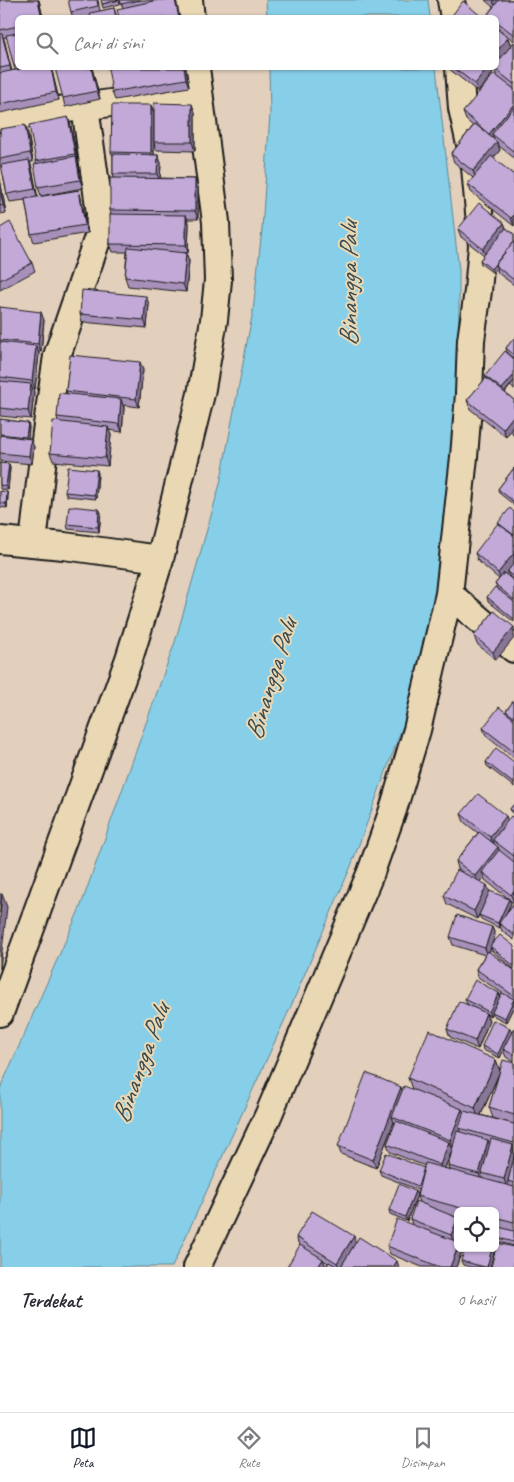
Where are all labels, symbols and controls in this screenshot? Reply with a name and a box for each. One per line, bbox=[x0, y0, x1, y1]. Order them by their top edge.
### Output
search box bbox=[15, 15, 499, 70]
icon: search bbox=[33, 29, 61, 57]
text: Cari di sini bbox=[73, 31, 143, 55]
water label: Binangga Palu bbox=[332, 217, 365, 346]
water label: Binangga Palu bbox=[237, 611, 306, 743]
water label: Binangga Palu bbox=[104, 995, 179, 1127]
map controls bbox=[454, 1207, 499, 1252]
button: locate bbox=[454, 1207, 499, 1252]
text: Terdekat bbox=[20, 1287, 81, 1313]
text: 0 hasil bbox=[457, 1290, 494, 1310]
tab: Peta bbox=[69, 1424, 97, 1471]
tab: Rute bbox=[235, 1424, 263, 1471]
tab: Disimpan bbox=[401, 1424, 445, 1471]

